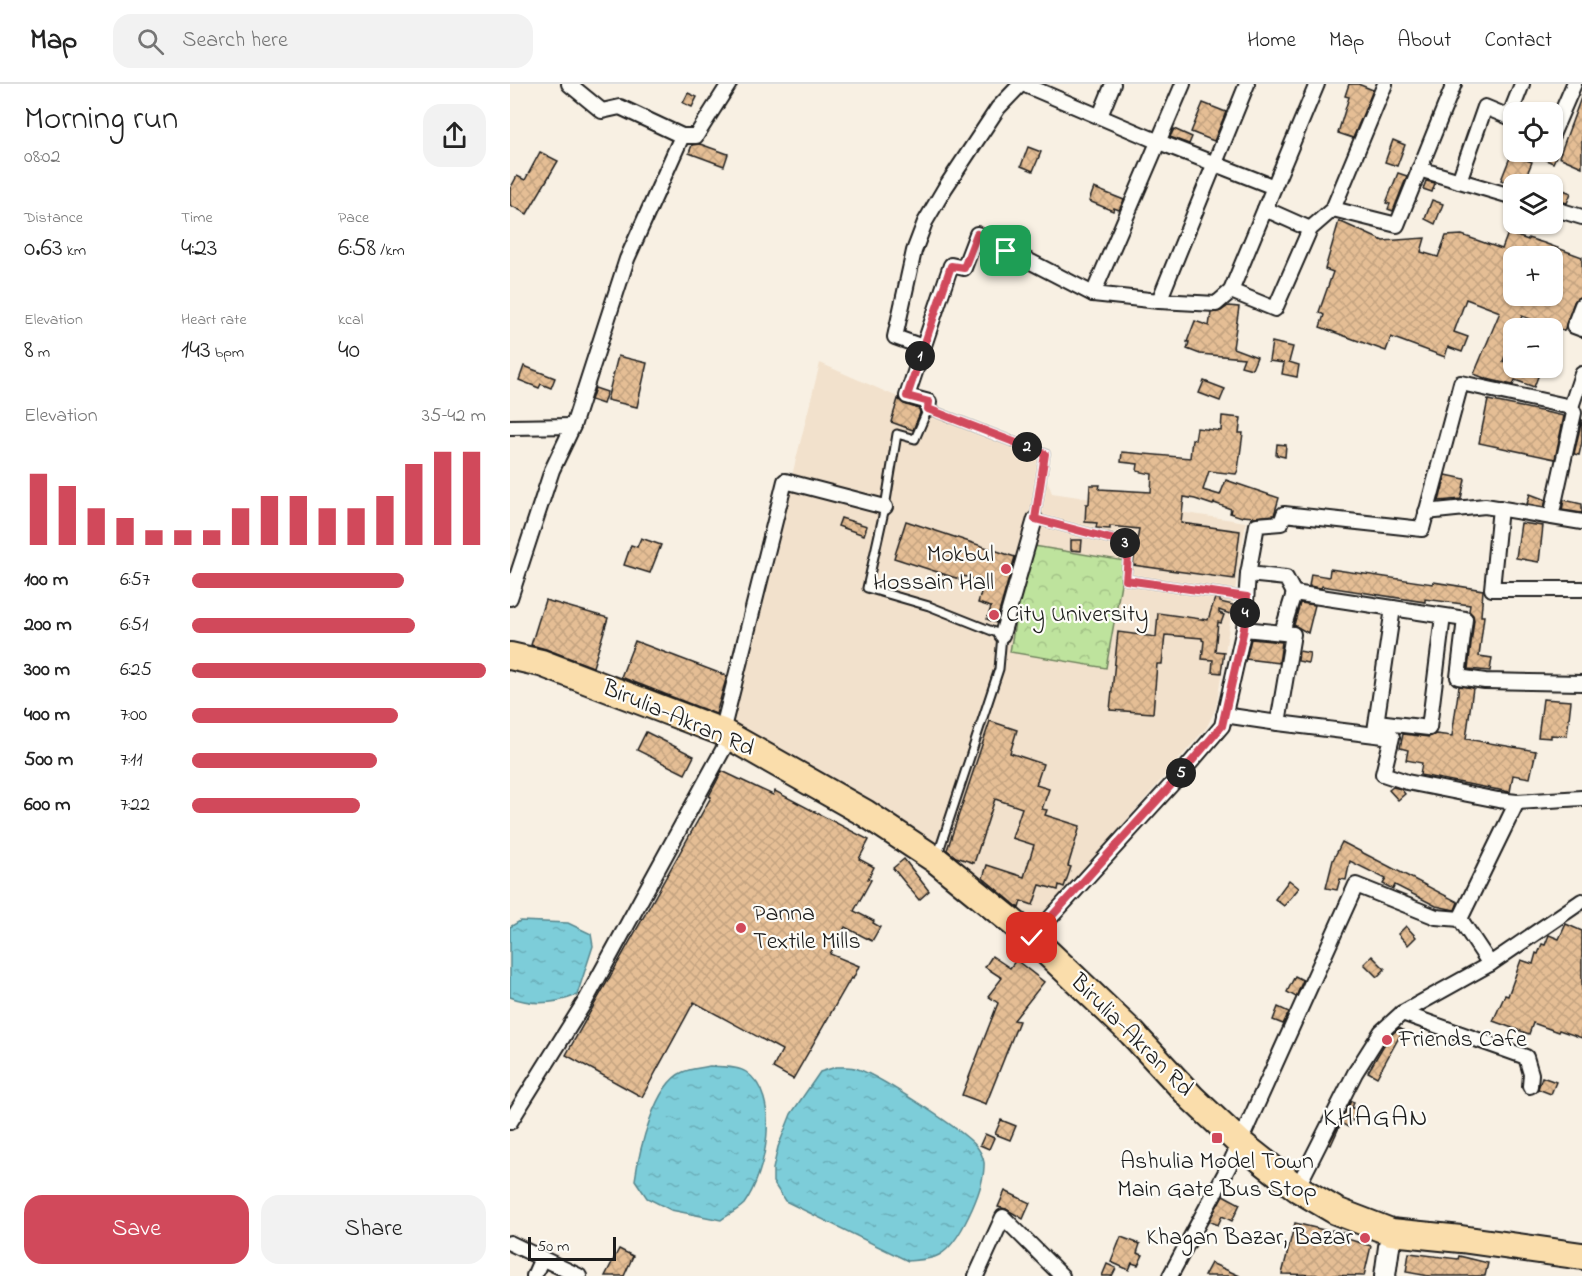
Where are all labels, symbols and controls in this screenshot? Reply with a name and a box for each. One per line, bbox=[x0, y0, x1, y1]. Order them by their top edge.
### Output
search box bbox=[113, 14, 533, 68]
text: Map bbox=[30, 21, 77, 62]
icon: search bbox=[134, 25, 167, 58]
text: Search here bbox=[182, 25, 288, 57]
text: Home bbox=[1247, 26, 1296, 56]
text: Map bbox=[1329, 26, 1364, 56]
text: About bbox=[1397, 26, 1451, 56]
text: Contact bbox=[1484, 26, 1552, 56]
text: Morning run bbox=[24, 96, 178, 144]
map controls bbox=[1503, 102, 1563, 378]
button: locate bbox=[1503, 102, 1563, 162]
button: share bbox=[423, 104, 486, 167]
text: 08:02 bbox=[24, 143, 60, 172]
button: layers bbox=[1503, 174, 1563, 234]
text: Distance bbox=[24, 206, 83, 230]
text: Time bbox=[181, 206, 213, 230]
text: Pace bbox=[338, 206, 369, 230]
pin bbox=[980, 225, 1031, 276]
text: 0.63 bbox=[24, 230, 63, 268]
text: 4:23 bbox=[181, 230, 218, 268]
text: 6:58 bbox=[338, 230, 376, 268]
icon: arrive bbox=[989, 234, 1022, 267]
text: km bbox=[63, 239, 86, 263]
text: /km bbox=[376, 239, 405, 263]
button: + bbox=[1503, 246, 1563, 306]
text: Elevation bbox=[24, 308, 83, 332]
text: Heart rate bbox=[181, 308, 247, 332]
text: kcal bbox=[338, 308, 363, 332]
button: − bbox=[1503, 318, 1563, 378]
text: 8 bbox=[24, 332, 34, 370]
text: 143 bbox=[181, 332, 211, 370]
text: 40 bbox=[338, 332, 360, 370]
text: m bbox=[34, 341, 50, 365]
text: bpm bbox=[211, 341, 244, 365]
pin: 1 bbox=[905, 341, 935, 371]
text: 1 bbox=[917, 344, 923, 368]
text: Elevation bbox=[24, 402, 98, 431]
text: 35–42 m bbox=[422, 402, 486, 431]
pin: 2 bbox=[1012, 432, 1042, 462]
text: 2 bbox=[1023, 435, 1031, 459]
pin: 3 bbox=[1110, 528, 1140, 558]
text: 3 bbox=[1122, 531, 1128, 555]
place label: Mokbul Hossain Hall bbox=[873, 538, 994, 601]
marker: Mokbul Hossain Hall bbox=[999, 562, 1013, 576]
text: 100 m bbox=[24, 566, 68, 595]
text: 6:57 bbox=[120, 566, 150, 595]
place label: City University bbox=[1006, 598, 1148, 634]
pin: 4 bbox=[1230, 598, 1260, 628]
text: 4 bbox=[1242, 601, 1248, 625]
marker: City University bbox=[987, 608, 1001, 622]
text: 200 m bbox=[24, 611, 72, 640]
text: 6:51 bbox=[120, 611, 148, 640]
text: 300 m bbox=[24, 656, 70, 685]
text: 6:25 bbox=[120, 656, 152, 685]
street label: Birulia-Akran Rd bbox=[596, 671, 760, 767]
text: 400 m bbox=[24, 701, 70, 730]
text: 7:00 bbox=[120, 701, 147, 730]
text: 500 m bbox=[24, 746, 73, 775]
text: 7:11 bbox=[120, 746, 143, 775]
pin: 5 bbox=[1166, 758, 1196, 788]
text: 5 bbox=[1176, 761, 1186, 785]
text: 600 m bbox=[24, 791, 71, 820]
text: 7:22 bbox=[120, 791, 150, 820]
place label: Panna Textile Mills bbox=[753, 897, 861, 960]
pin bbox=[1006, 912, 1057, 963]
marker: Panna Textile Mills bbox=[734, 921, 748, 935]
icon: check bbox=[1015, 921, 1048, 954]
street label: Birulia-Akran Rd bbox=[1061, 966, 1201, 1106]
place label: Friends Cafe bbox=[1398, 1023, 1527, 1058]
marker: Friends Cafe bbox=[1380, 1033, 1394, 1047]
district label: KHAGAN bbox=[1323, 1099, 1429, 1138]
marker: Ashulia Model Town Main Gate Bus Stop bbox=[1210, 1131, 1224, 1145]
place label: Ashulia Model Town Main Gate Bus Stop bbox=[1117, 1145, 1317, 1208]
button: Save bbox=[24, 1195, 249, 1264]
button: Share bbox=[261, 1195, 486, 1264]
place label: Khagan Bazar, Bazar bbox=[1146, 1221, 1354, 1256]
marker: Khagan Bazar, Bazar bbox=[1358, 1231, 1372, 1245]
scale bar bbox=[528, 1234, 616, 1262]
text: 50 m bbox=[537, 1235, 569, 1259]

